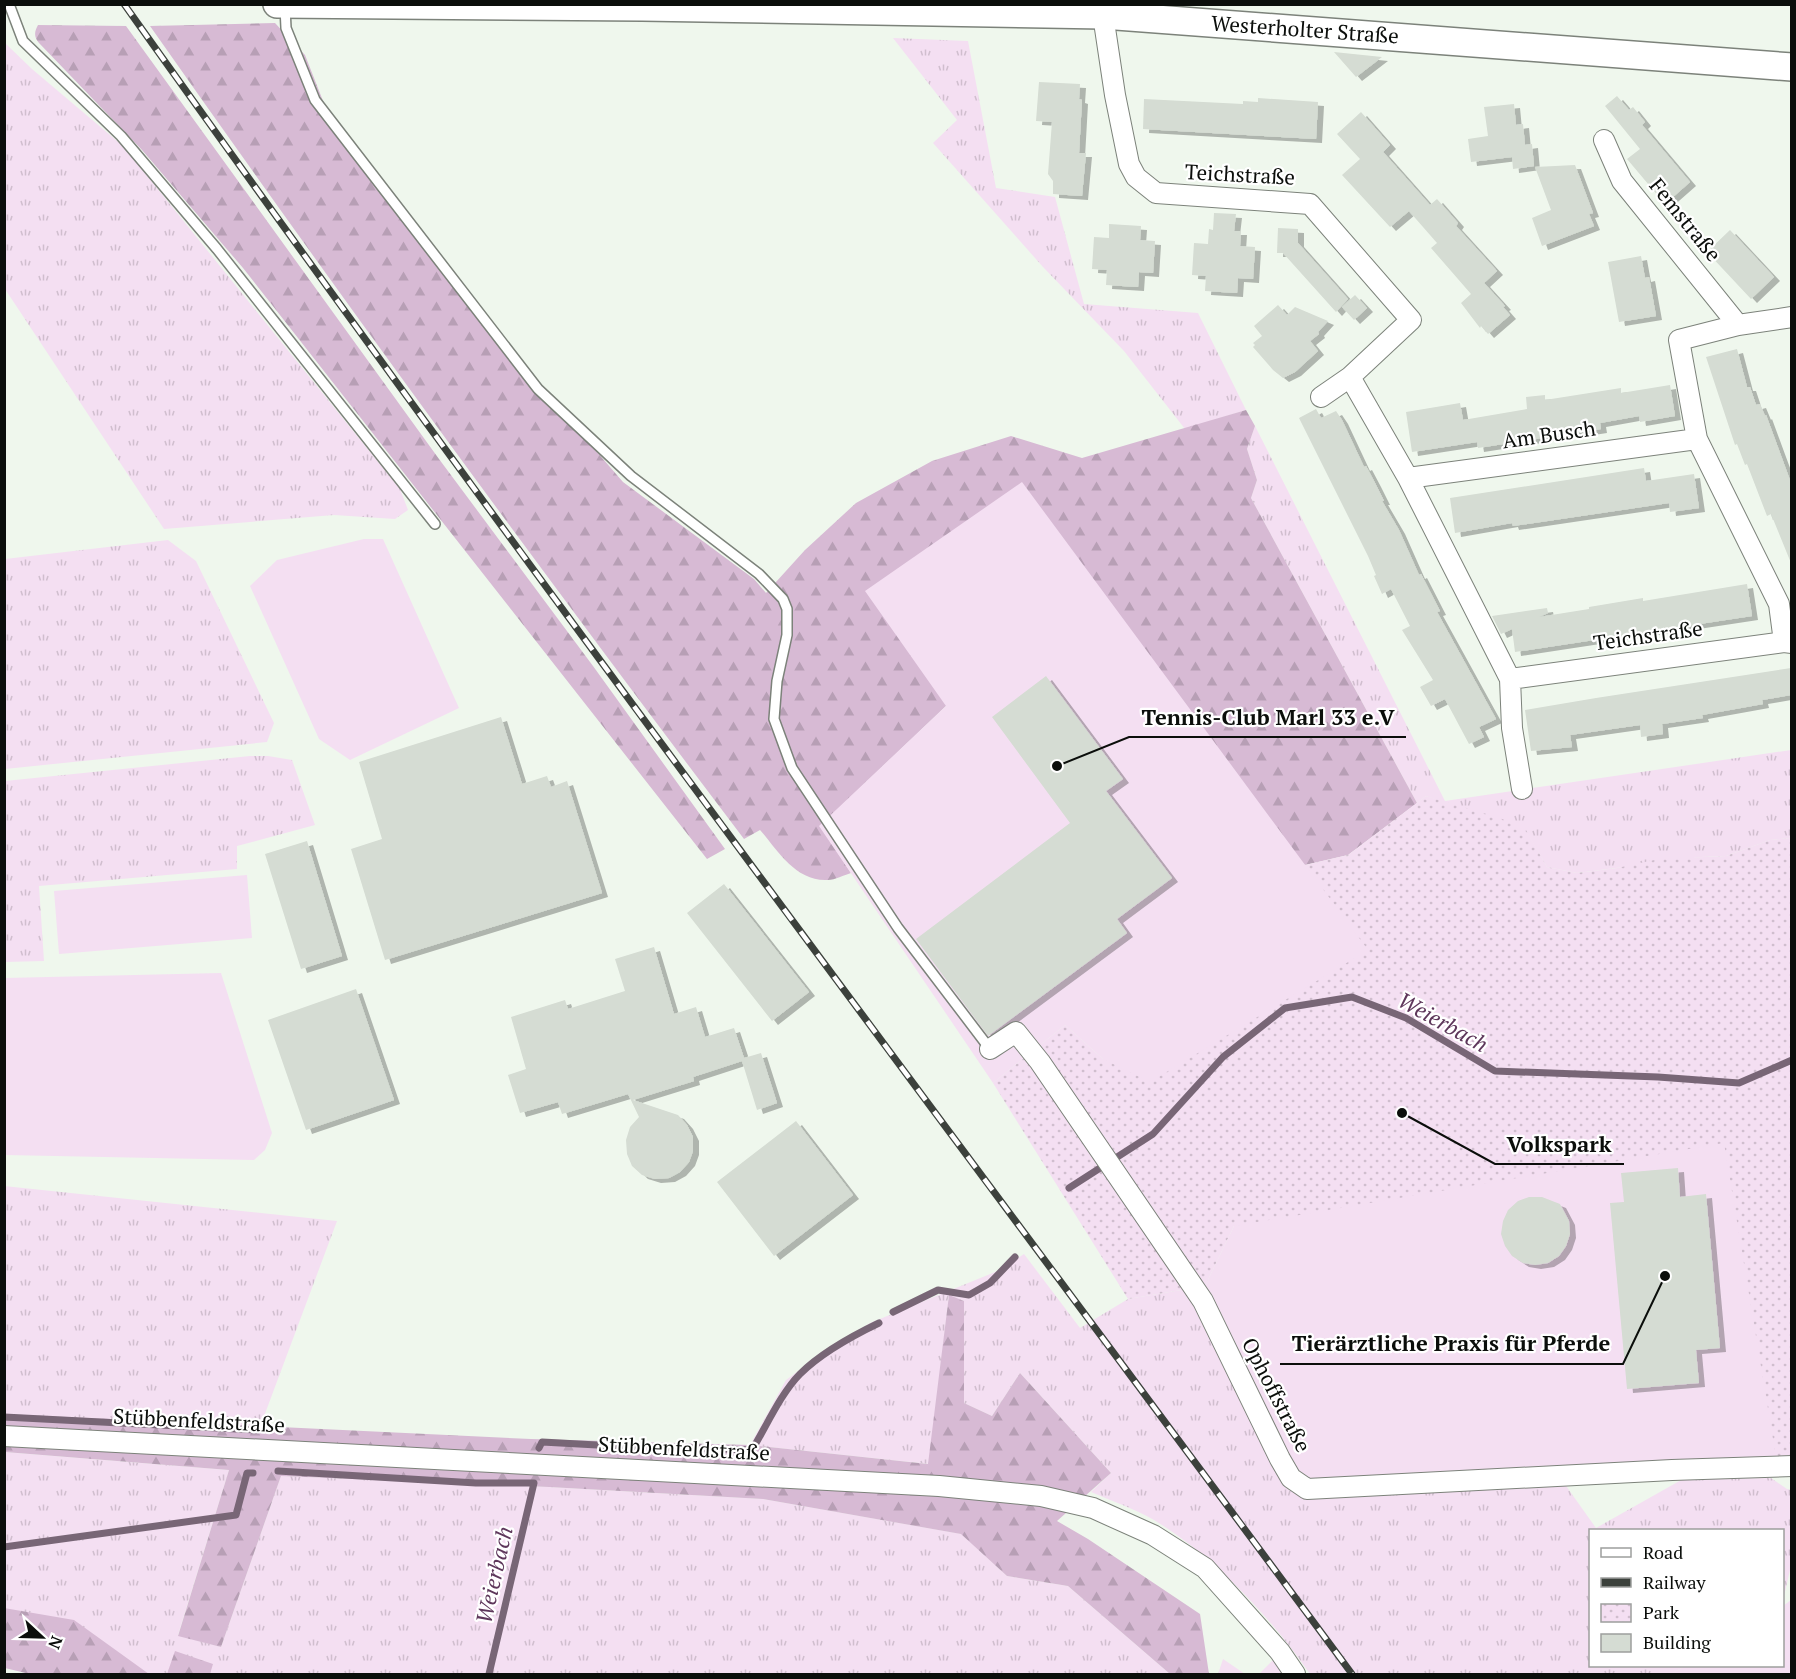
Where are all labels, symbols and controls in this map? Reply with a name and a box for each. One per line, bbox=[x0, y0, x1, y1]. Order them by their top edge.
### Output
street label: Westerholter Straße bbox=[1210, 8, 1400, 50]
street label: Teichstraße bbox=[1184, 157, 1296, 191]
street label: Femstraße bbox=[1644, 172, 1728, 267]
street label: Am Busch bbox=[1500, 414, 1597, 454]
street label: Teichstraße bbox=[1591, 613, 1704, 657]
callout: Tennis-Club Marl 33 e.V bbox=[1129, 697, 1406, 737]
text: Tennis-Club Marl 33 e.V bbox=[1141, 702, 1395, 731]
water label: Weierbach bbox=[1393, 985, 1493, 1058]
callout: Volkspark bbox=[1495, 1124, 1624, 1164]
text: Volkspark bbox=[1506, 1129, 1612, 1158]
callout: Tierärztliche Praxis für Pferde bbox=[1280, 1324, 1623, 1364]
text: Tierärztliche Praxis für Pferde bbox=[1292, 1328, 1611, 1357]
street label: Ophoffstraße bbox=[1236, 1332, 1318, 1457]
street label: Stübbenfeldstraße bbox=[112, 1402, 286, 1438]
street label: Stübbenfeldstraße bbox=[597, 1430, 771, 1466]
water label: Weierbach bbox=[468, 1524, 519, 1626]
legend bbox=[1589, 1529, 1784, 1667]
text: Road bbox=[1643, 1540, 1683, 1564]
text: Railway bbox=[1643, 1570, 1707, 1594]
text: Park bbox=[1643, 1600, 1680, 1624]
north arrow bbox=[12, 1607, 72, 1667]
text: Building bbox=[1643, 1630, 1711, 1654]
text: N bbox=[43, 1633, 68, 1652]

